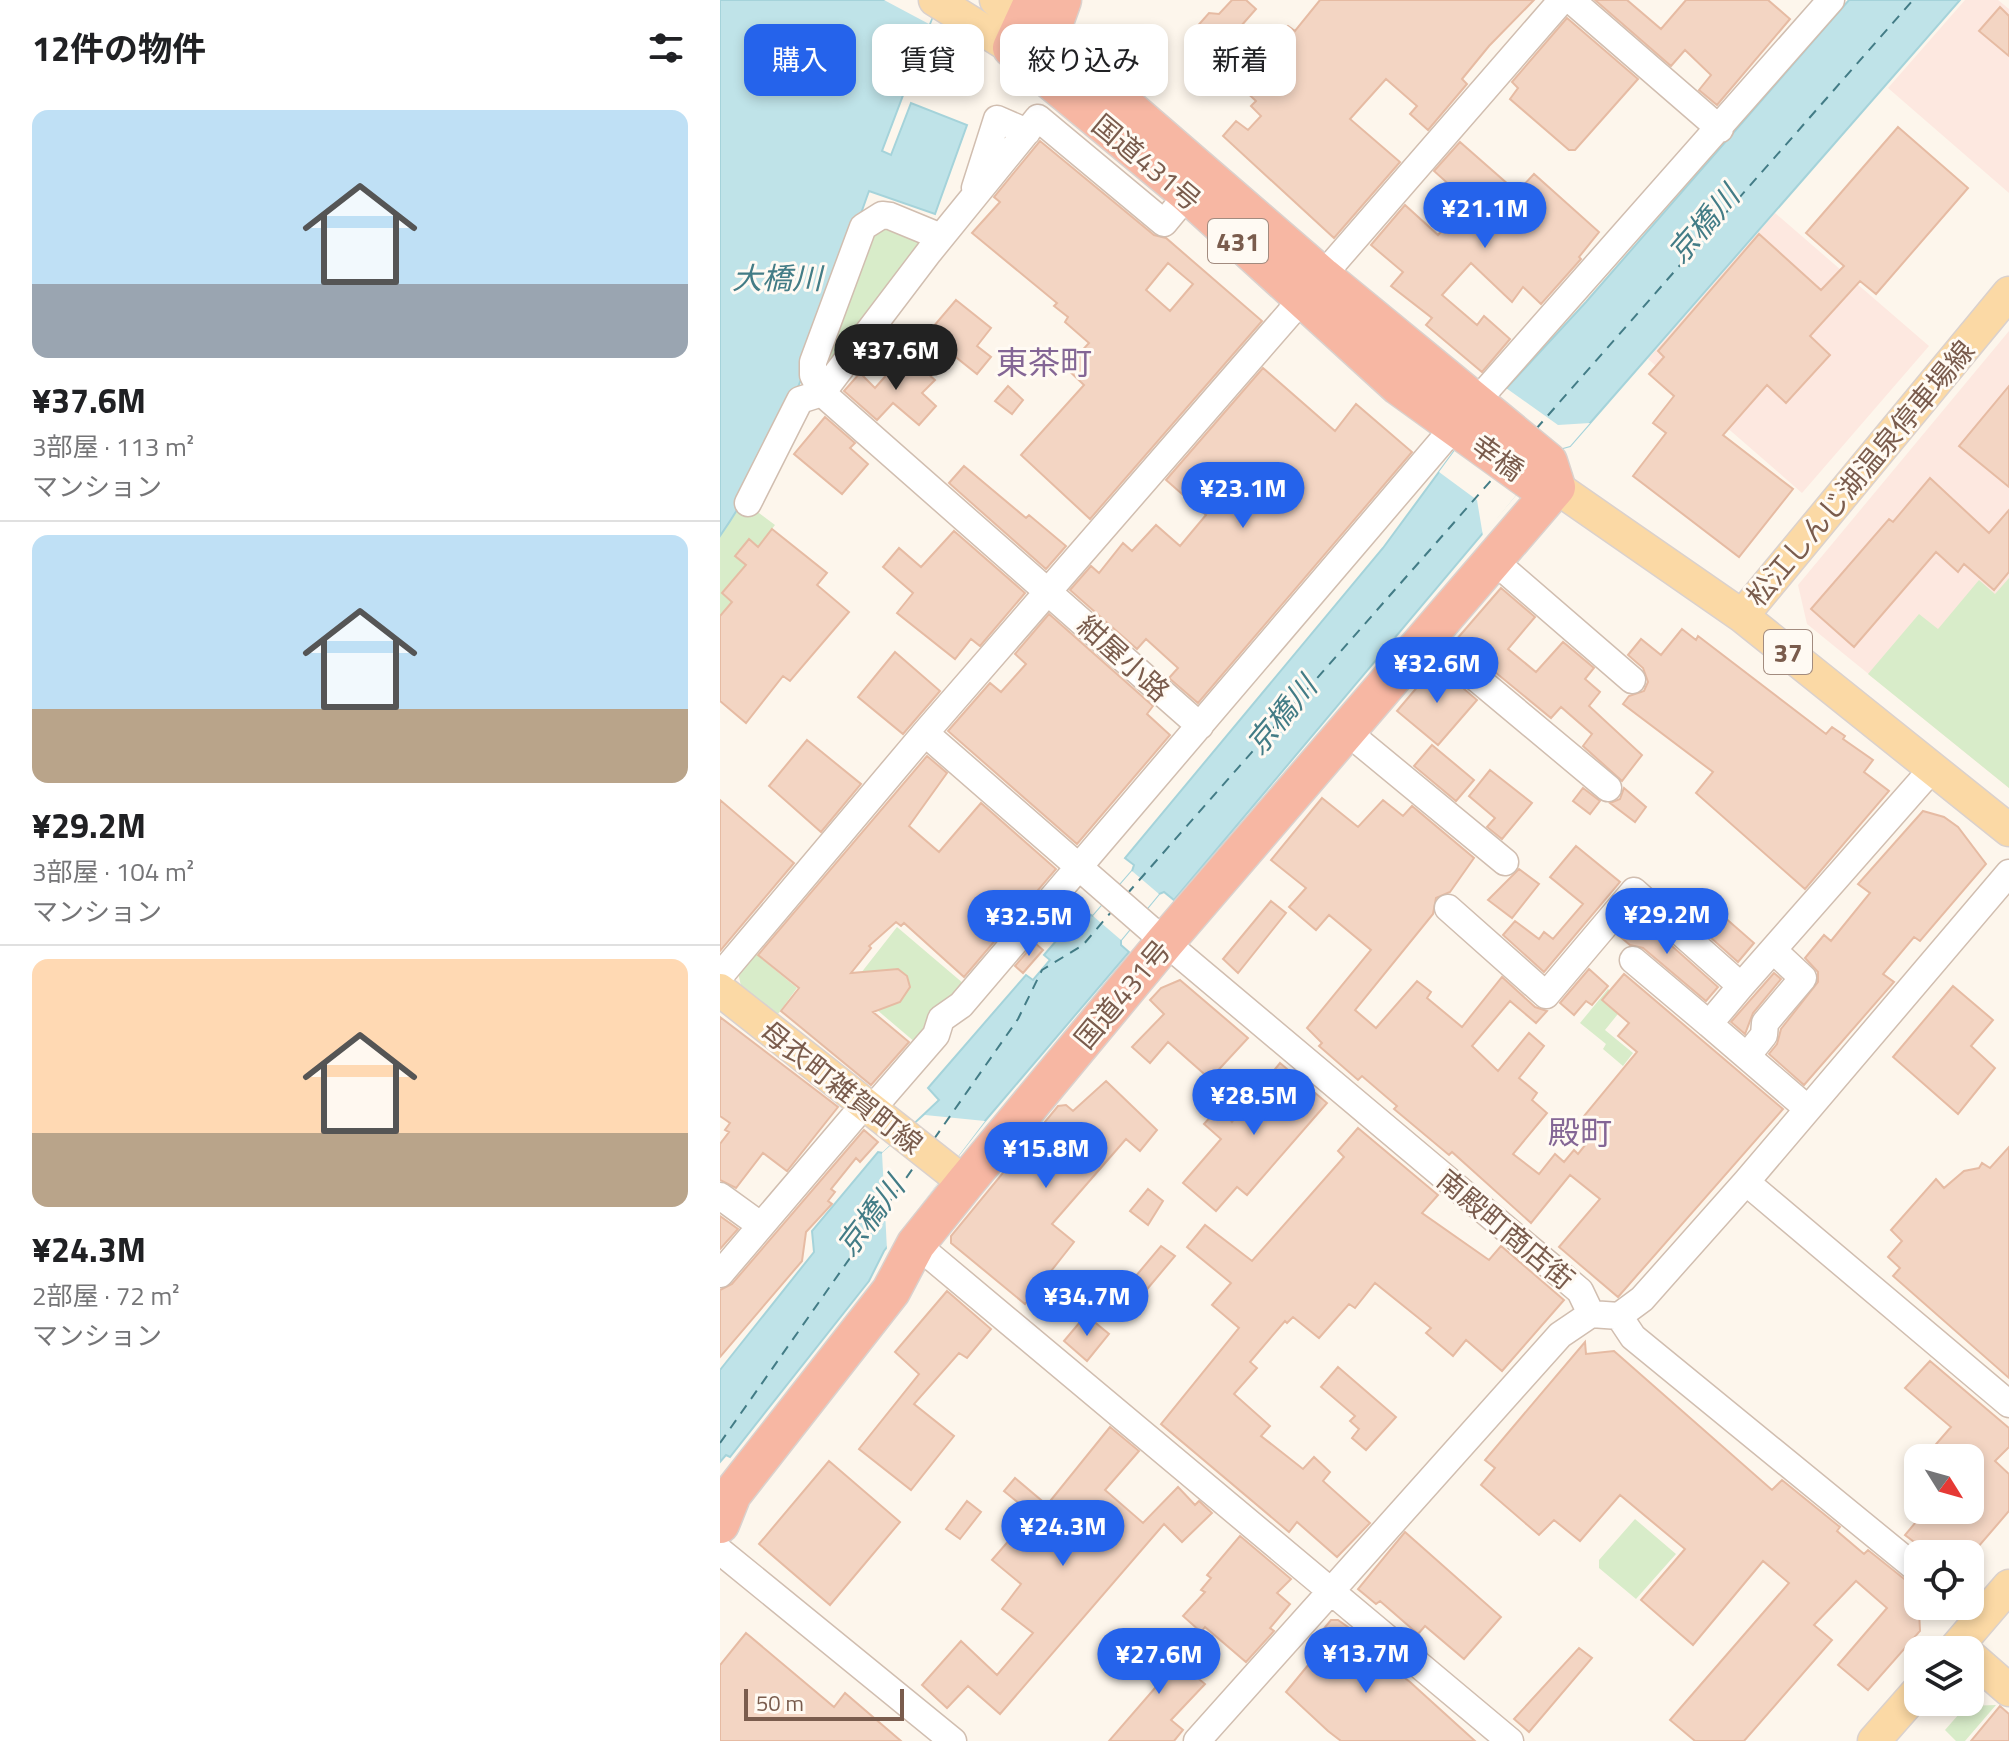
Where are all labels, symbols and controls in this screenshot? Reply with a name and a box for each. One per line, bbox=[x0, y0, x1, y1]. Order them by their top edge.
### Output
text: 12件の物件 bbox=[32, 22, 206, 74]
chip: 購入 bbox=[744, 24, 856, 96]
chip: 賃貸 bbox=[872, 24, 984, 96]
chip: 絞り込み bbox=[1000, 24, 1168, 96]
chip: 新着 bbox=[1184, 24, 1296, 96]
icon: filters bbox=[644, 26, 688, 70]
street label: 国道431号 bbox=[1083, 103, 1211, 221]
icon: home bbox=[288, 162, 432, 306]
water label: 京橋川 bbox=[1656, 173, 1752, 273]
pin: ¥21.1M bbox=[1420, 182, 1550, 250]
text: ¥21.1M bbox=[1441, 188, 1529, 227]
road number: 431 bbox=[1208, 219, 1268, 263]
water label: 大橋川 bbox=[732, 255, 825, 301]
pin: ¥37.6M bbox=[831, 324, 961, 392]
text: ¥37.6M bbox=[852, 330, 940, 369]
street label: 松江しんじ湖温泉停車場線 bbox=[1736, 330, 1984, 616]
district label: 東茶町 bbox=[996, 338, 1092, 386]
text: ¥37.6M bbox=[32, 374, 146, 426]
street label: 幸橋 bbox=[1463, 423, 1533, 491]
text: 3部屋 · 113 m² bbox=[32, 427, 194, 466]
pin: ¥23.1M bbox=[1178, 462, 1308, 530]
text: マンション bbox=[32, 467, 162, 506]
text: ¥23.1M bbox=[1199, 468, 1287, 507]
icon: home bbox=[288, 587, 432, 731]
street label: 紺屋小路 bbox=[1068, 605, 1180, 711]
road number: 37 bbox=[1764, 630, 1812, 674]
pin: ¥32.6M bbox=[1372, 637, 1502, 705]
text: ¥32.6M bbox=[1393, 643, 1481, 682]
water label: 京橋川 bbox=[1234, 663, 1329, 764]
text: ¥29.2M bbox=[32, 799, 146, 851]
text: 3部屋 · 104 m² bbox=[32, 852, 194, 891]
pin: ¥29.2M bbox=[1602, 888, 1732, 956]
pin: ¥32.5M bbox=[964, 890, 1094, 958]
text: マンション bbox=[32, 892, 162, 931]
text: ¥29.2M bbox=[1623, 894, 1711, 933]
text: ¥32.5M bbox=[985, 896, 1073, 935]
street label: 国道431号 bbox=[1063, 930, 1181, 1058]
street label: 母衣町雑賀町線 bbox=[752, 1010, 932, 1164]
icon: home bbox=[288, 1011, 432, 1155]
pin: ¥28.5M bbox=[1189, 1069, 1319, 1137]
text: ¥28.5M bbox=[1210, 1075, 1298, 1114]
district label: 殿町 bbox=[1548, 1108, 1612, 1156]
pin: ¥15.8M bbox=[981, 1122, 1111, 1190]
text: ¥15.8M bbox=[1002, 1128, 1090, 1167]
street label: 南殿町商店街 bbox=[1428, 1159, 1584, 1299]
water label: 京橋川 bbox=[825, 1164, 917, 1266]
text: ¥24.3M bbox=[32, 1223, 146, 1275]
pin: ¥34.7M bbox=[1022, 1270, 1152, 1338]
text: 2部屋 · 72 m² bbox=[32, 1276, 180, 1315]
text: ¥34.7M bbox=[1043, 1276, 1131, 1315]
text: マンション bbox=[32, 1316, 162, 1355]
north arrow bbox=[1904, 1444, 1984, 1524]
map controls bbox=[1904, 1444, 1984, 1716]
pin: ¥24.3M bbox=[998, 1500, 1128, 1568]
text: ¥24.3M bbox=[1019, 1506, 1107, 1545]
button: locate bbox=[1904, 1540, 1984, 1620]
pin: ¥13.7M bbox=[1301, 1627, 1431, 1695]
pin: ¥27.6M bbox=[1094, 1628, 1224, 1696]
text: ¥13.7M bbox=[1322, 1633, 1410, 1672]
text: ¥27.6M bbox=[1115, 1634, 1203, 1673]
button: layers bbox=[1904, 1636, 1984, 1716]
scale bar bbox=[744, 1685, 904, 1721]
text: 50 m bbox=[756, 1686, 804, 1720]

